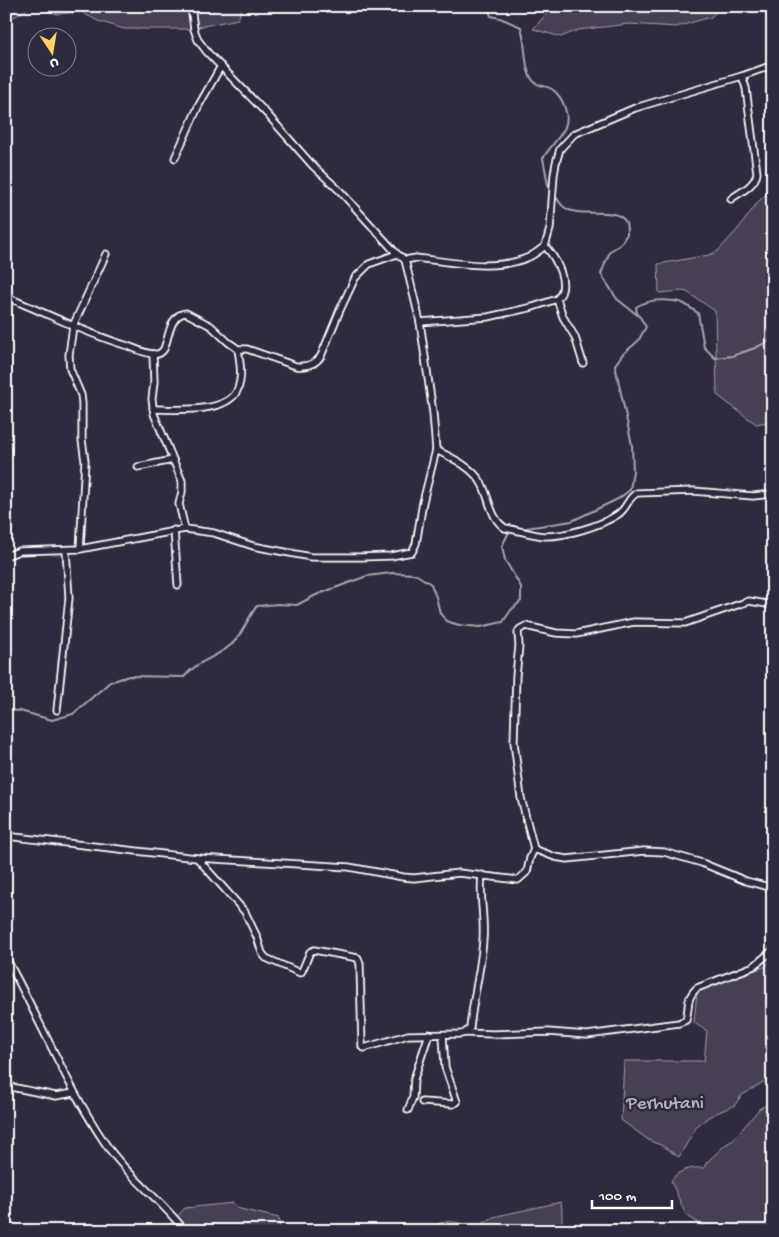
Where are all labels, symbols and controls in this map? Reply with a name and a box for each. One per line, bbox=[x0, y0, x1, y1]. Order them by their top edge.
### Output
north arrow bbox=[28, 28, 78, 78]
text: U bbox=[48, 53, 60, 71]
park label: Perhutani bbox=[625, 1093, 704, 1116]
scale bar bbox=[592, 1177, 672, 1209]
text: 100 m bbox=[598, 1188, 637, 1206]

